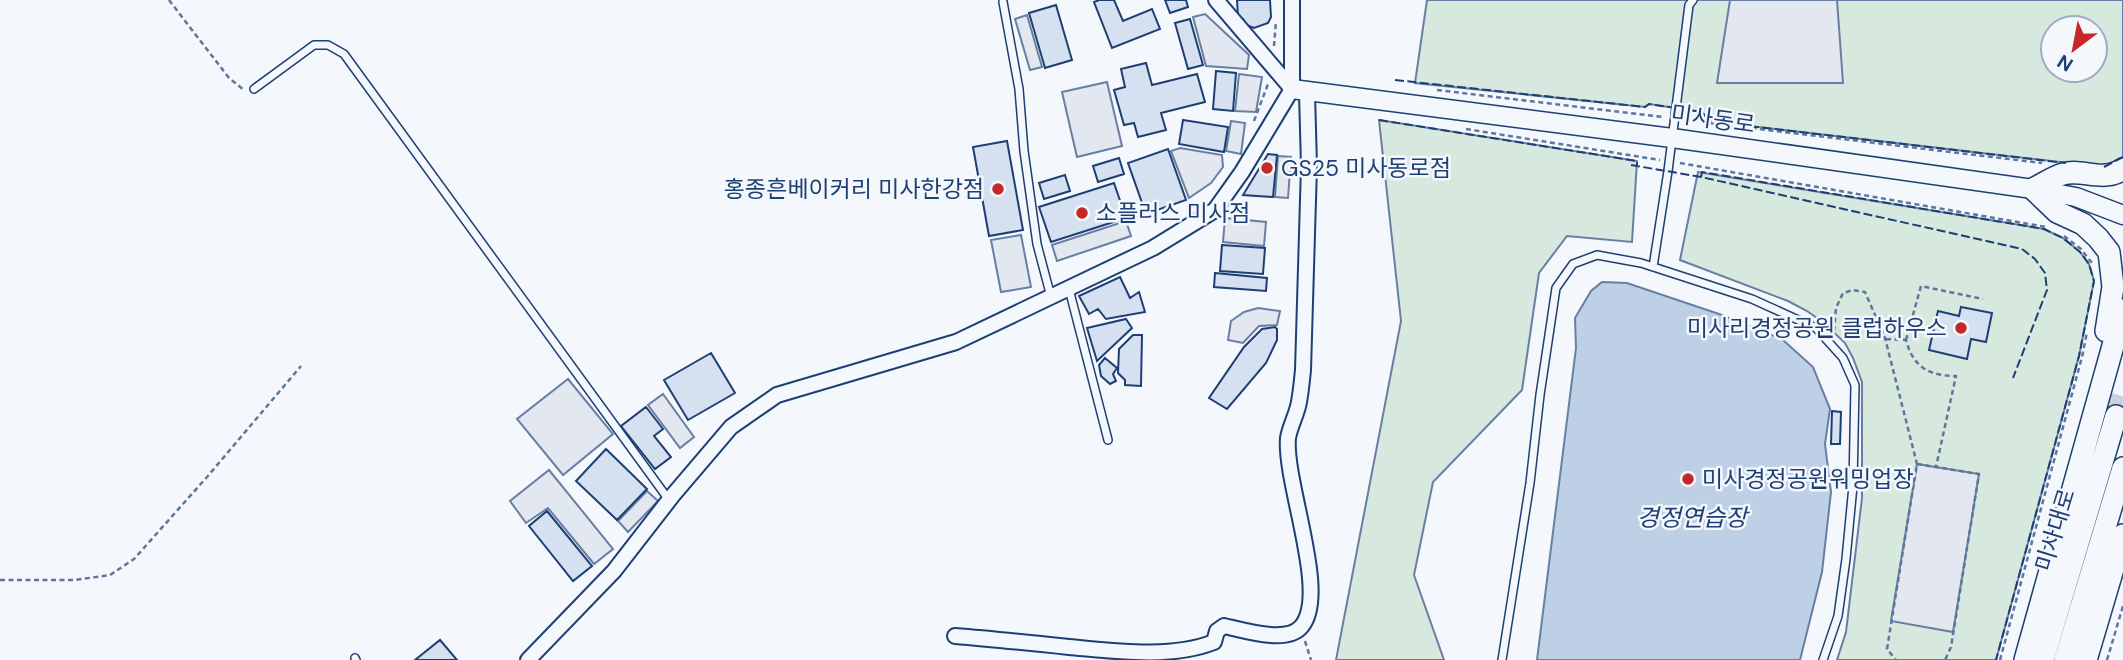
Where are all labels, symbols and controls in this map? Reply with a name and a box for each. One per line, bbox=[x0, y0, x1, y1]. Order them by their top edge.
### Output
north arrow bbox=[2039, 14, 2109, 84]
text: N bbox=[2053, 49, 2078, 77]
street label: 미사동로 bbox=[1669, 98, 1757, 140]
place label: GS25 미사동로점 bbox=[1281, 153, 1451, 183]
marker: GS25 미사동로점 bbox=[1259, 160, 1275, 176]
place label: 홍종흔베이커리 미사한강점 bbox=[724, 174, 984, 204]
marker: 홍종흔베이커리 미사한강점 bbox=[990, 181, 1006, 197]
place label: 소플러스 미사점 bbox=[1096, 198, 1250, 228]
marker: 소플러스 미사점 bbox=[1074, 205, 1090, 221]
place label: 미사리경정공원 클럽하우스 bbox=[1687, 313, 1947, 343]
marker: 미사리경정공원 클럽하우스 bbox=[1953, 320, 1969, 336]
place label: 미사경정공원워밍업장 bbox=[1702, 464, 1914, 494]
marker: 미사경정공원워밍업장 bbox=[1680, 471, 1696, 487]
street label: 미사대로 bbox=[2028, 485, 2082, 575]
water label: 경정연습장 bbox=[1637, 502, 1750, 533]

